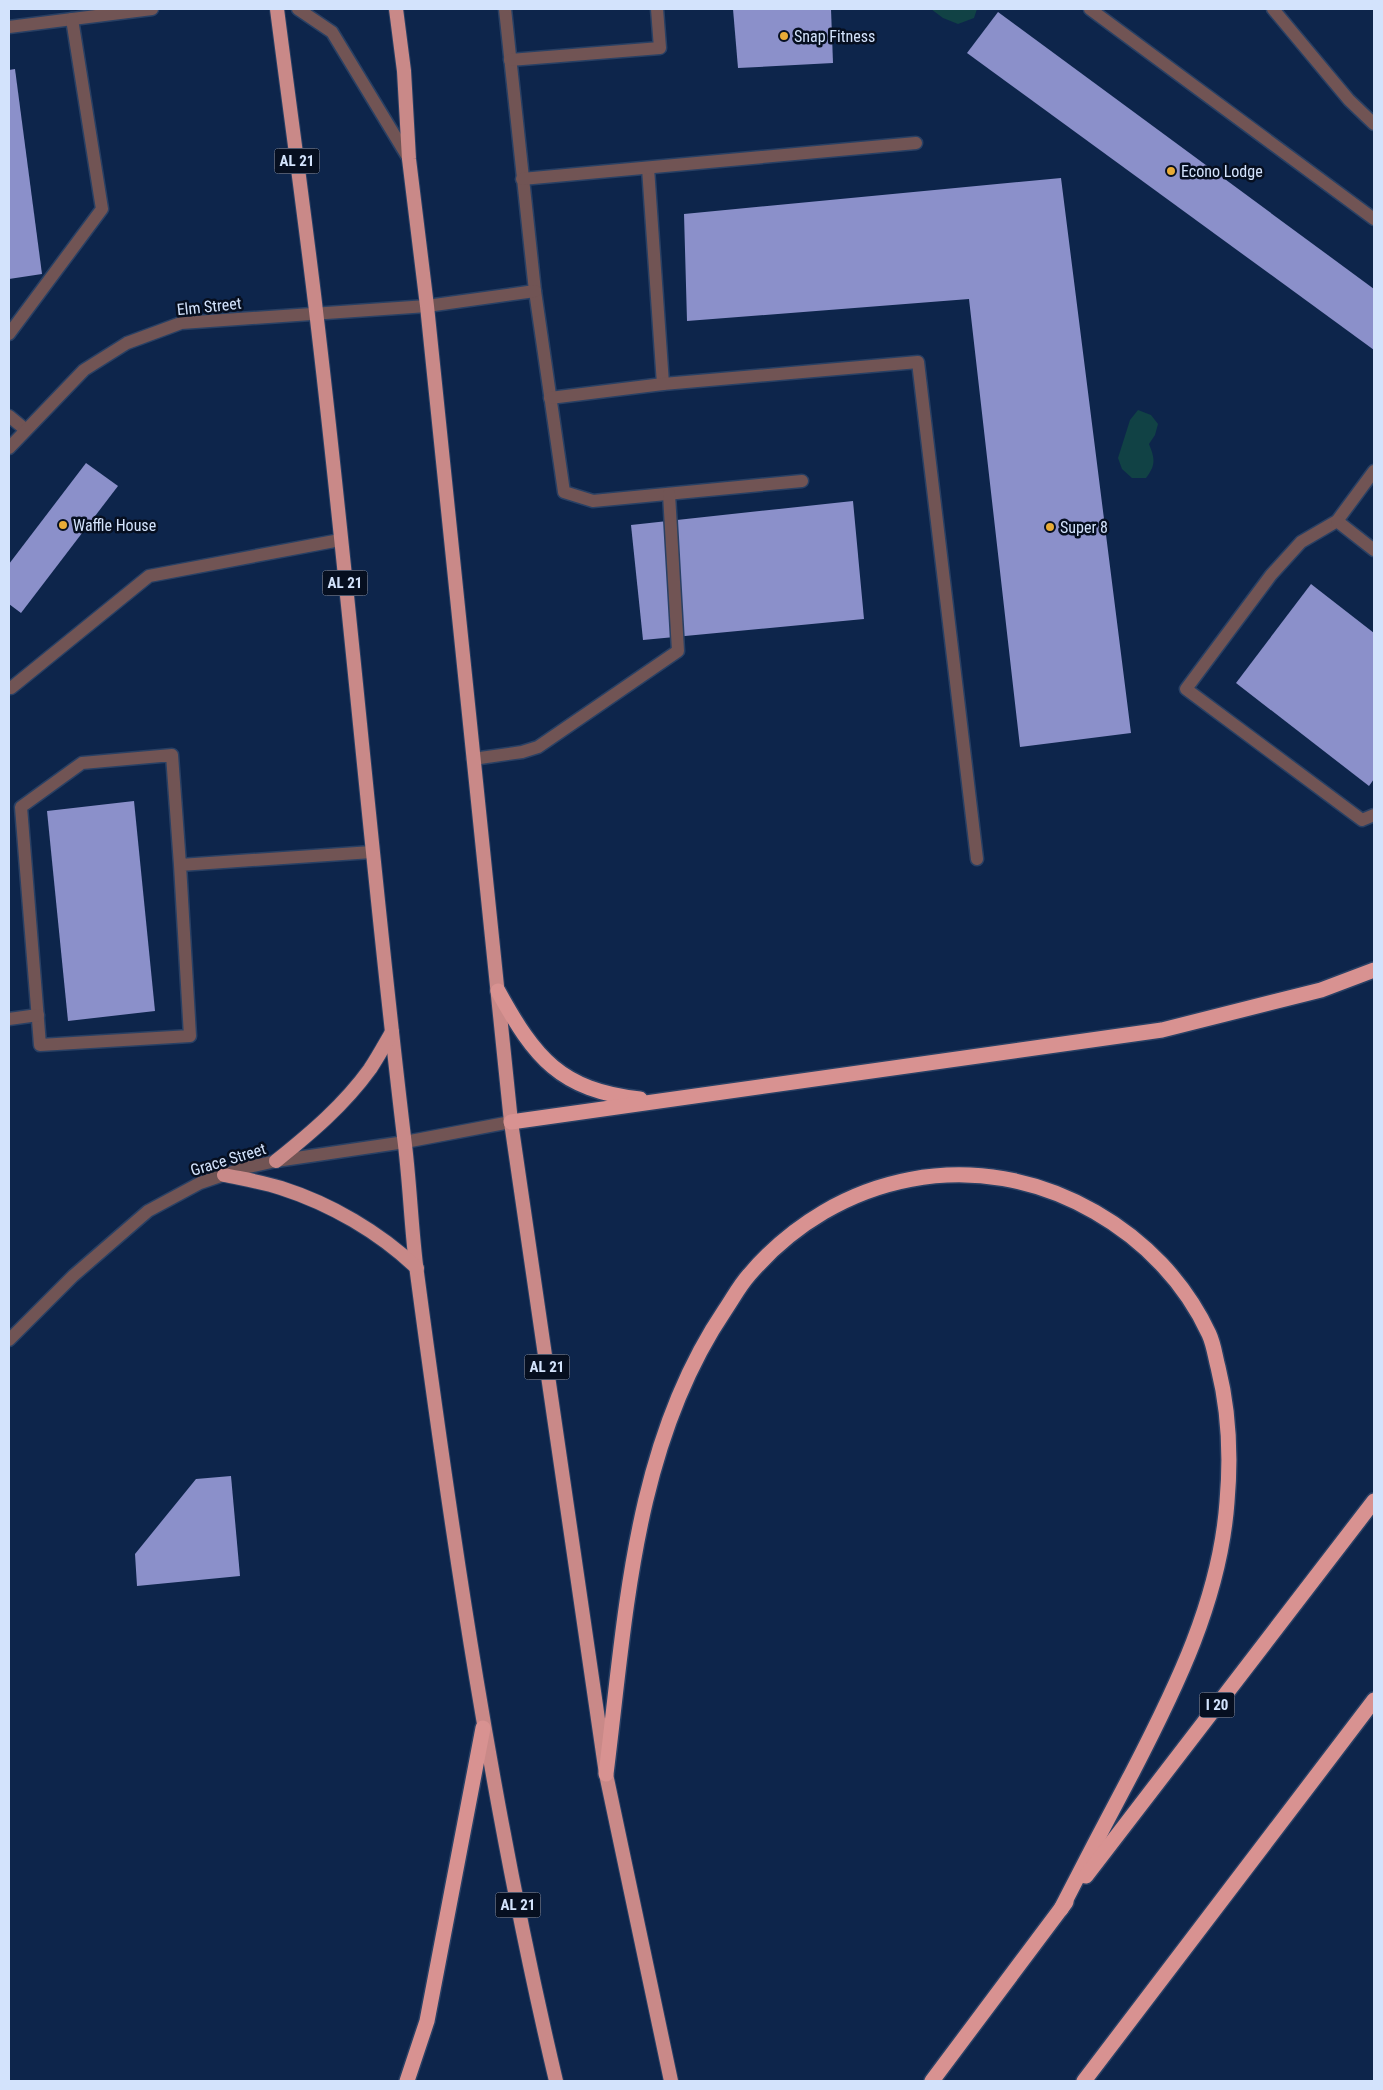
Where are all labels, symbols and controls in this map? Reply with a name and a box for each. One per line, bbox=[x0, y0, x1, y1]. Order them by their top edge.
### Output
place label: Snap Fitness bbox=[794, 27, 875, 46]
marker: Snap Fitness bbox=[778, 30, 790, 42]
road number: AL 21 bbox=[274, 148, 320, 174]
place label: Econo Lodge bbox=[1181, 162, 1263, 181]
marker: Econo Lodge bbox=[1165, 165, 1177, 177]
street label: Elm Street bbox=[176, 294, 243, 319]
place label: Waffle House bbox=[73, 516, 156, 535]
place label: Super 8 bbox=[1060, 518, 1108, 537]
marker: Waffle House bbox=[57, 519, 69, 531]
marker: Super 8 bbox=[1044, 521, 1056, 533]
road number: AL 21 bbox=[322, 570, 368, 596]
street label: Grace Street bbox=[188, 1139, 268, 1180]
road number: AL 21 bbox=[524, 1354, 570, 1380]
road number: I 20 bbox=[1200, 1692, 1234, 1718]
road number: AL 21 bbox=[496, 1892, 540, 1918]

